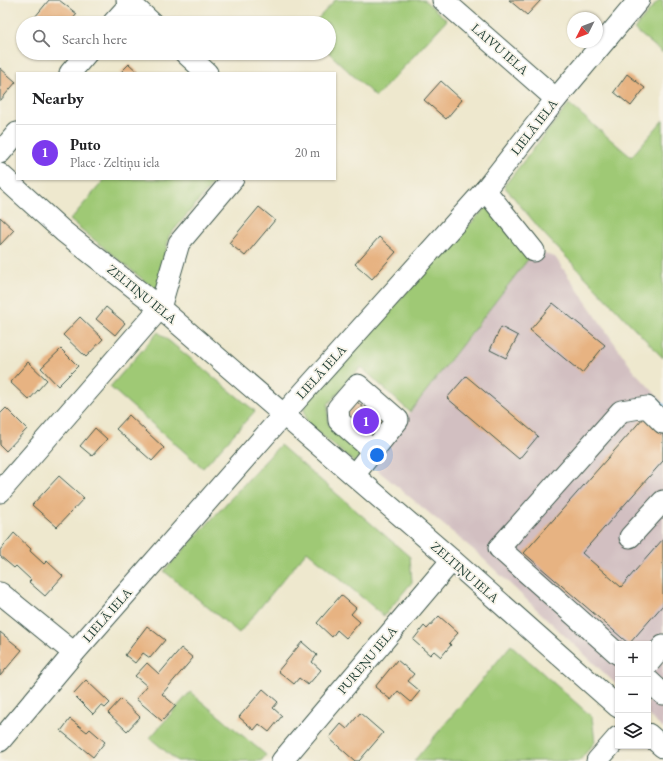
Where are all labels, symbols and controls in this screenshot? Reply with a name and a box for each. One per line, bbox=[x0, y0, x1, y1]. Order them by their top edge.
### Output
north arrow bbox=[567, 12, 603, 48]
search box bbox=[16, 16, 336, 60]
street label: LAIVU IELA bbox=[468, 20, 533, 79]
icon: search bbox=[30, 27, 52, 49]
text: Search here bbox=[62, 29, 127, 48]
text: Nearby bbox=[32, 87, 84, 109]
street label: LIELĀ IELA bbox=[507, 95, 562, 159]
text: Puto bbox=[70, 135, 101, 154]
text: 1 bbox=[42, 144, 48, 161]
text: 20 m bbox=[295, 144, 320, 161]
text: Place · Zeltiņu iela bbox=[70, 154, 160, 171]
street label: ZELTIŅU IELA bbox=[104, 261, 181, 328]
street label: LIELĀ IELA bbox=[292, 341, 350, 403]
pin: 1 bbox=[353, 406, 379, 436]
your location bbox=[367, 445, 387, 465]
street label: ZELTIŅU IELA bbox=[427, 538, 503, 607]
street label: LIELĀ IELA bbox=[79, 583, 136, 646]
street label: PUREŅU IELA bbox=[334, 622, 401, 698]
map controls bbox=[615, 641, 651, 749]
button: + bbox=[615, 641, 651, 677]
button: − bbox=[615, 677, 651, 713]
button: layers bbox=[615, 713, 651, 749]

